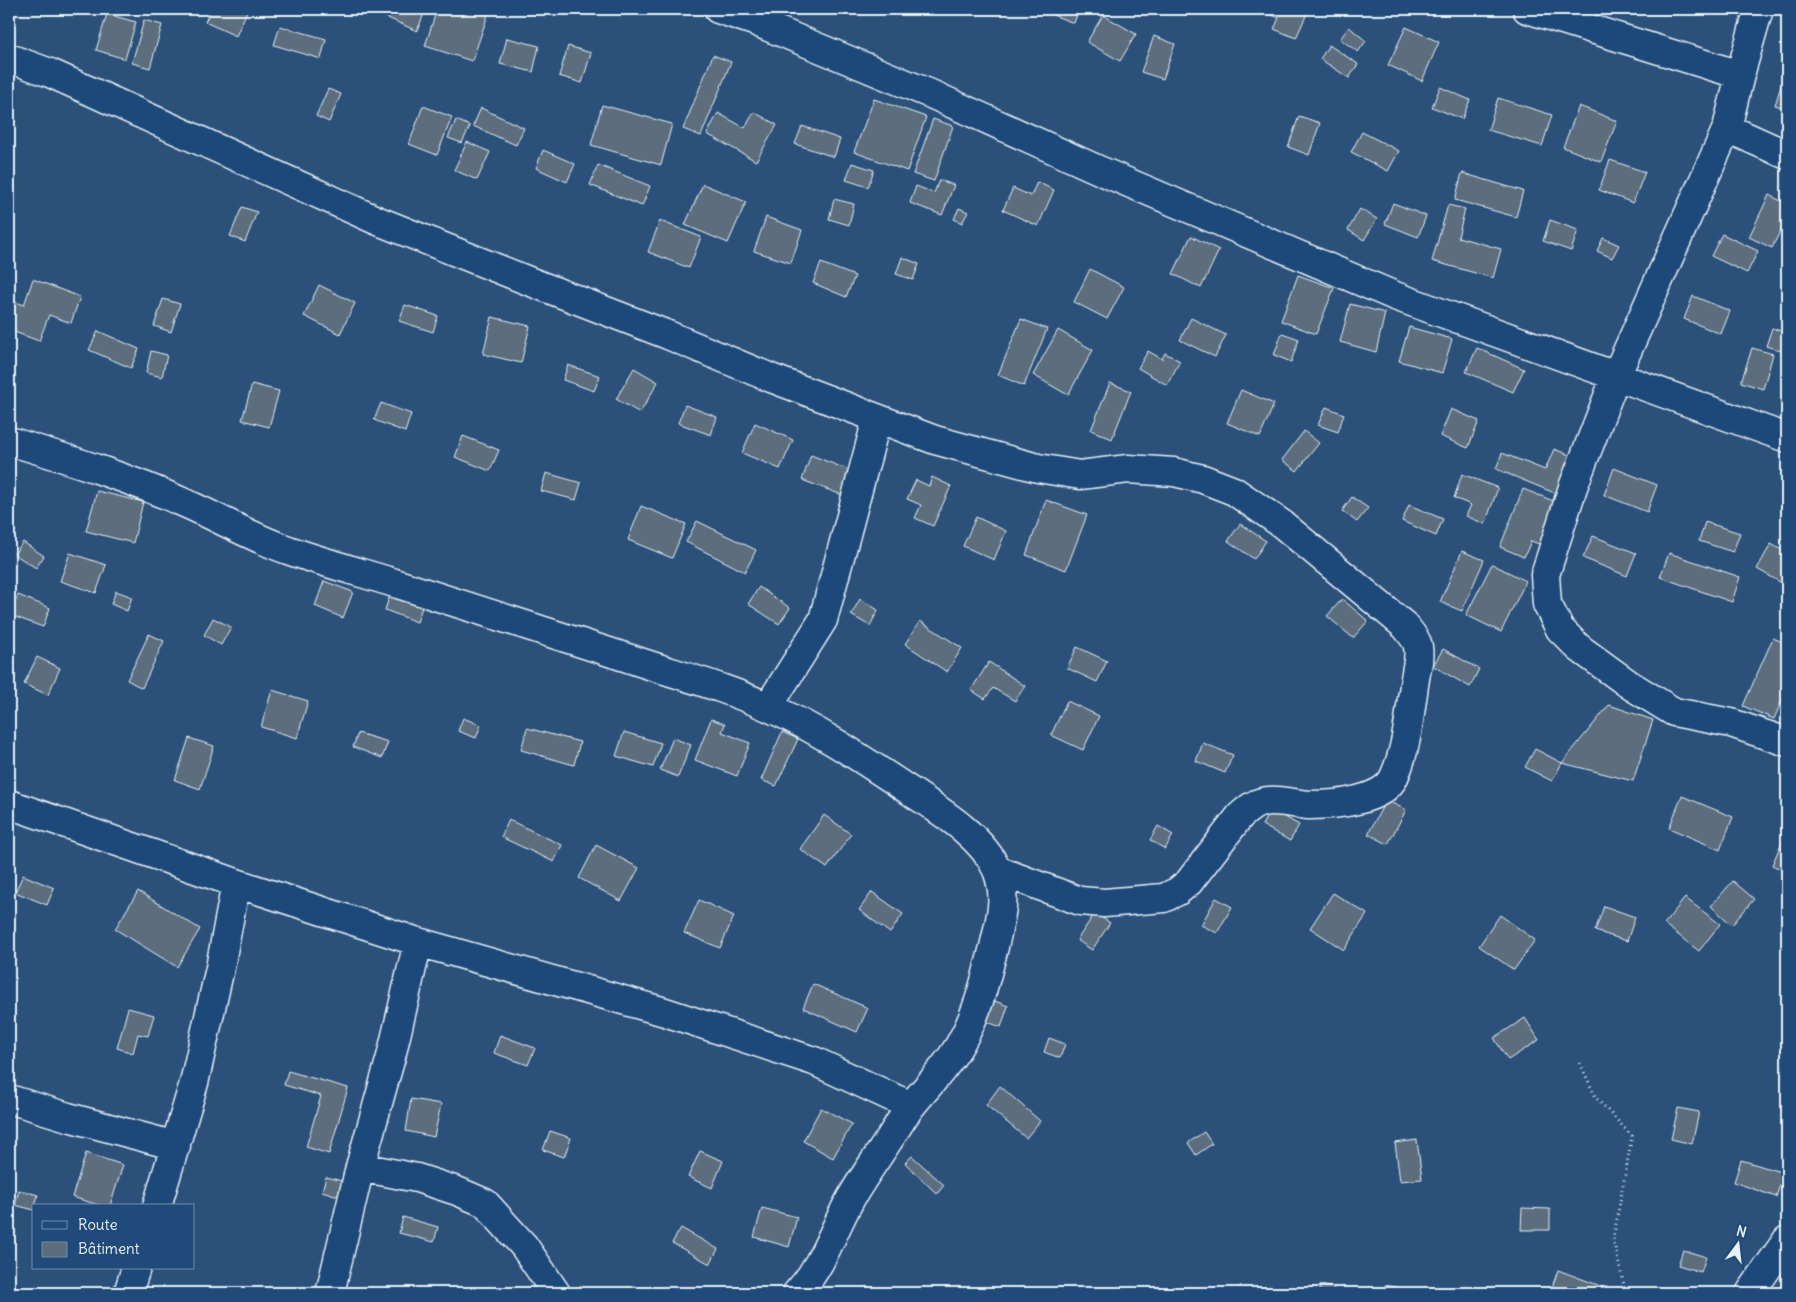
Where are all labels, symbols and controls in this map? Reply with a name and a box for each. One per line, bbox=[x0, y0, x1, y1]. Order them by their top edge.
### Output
legend bbox=[32, 1204, 195, 1270]
text: Route bbox=[78, 1215, 118, 1234]
north arrow bbox=[1714, 1220, 1764, 1270]
text: N bbox=[1734, 1221, 1748, 1241]
text: Bâtiment bbox=[78, 1239, 140, 1258]

